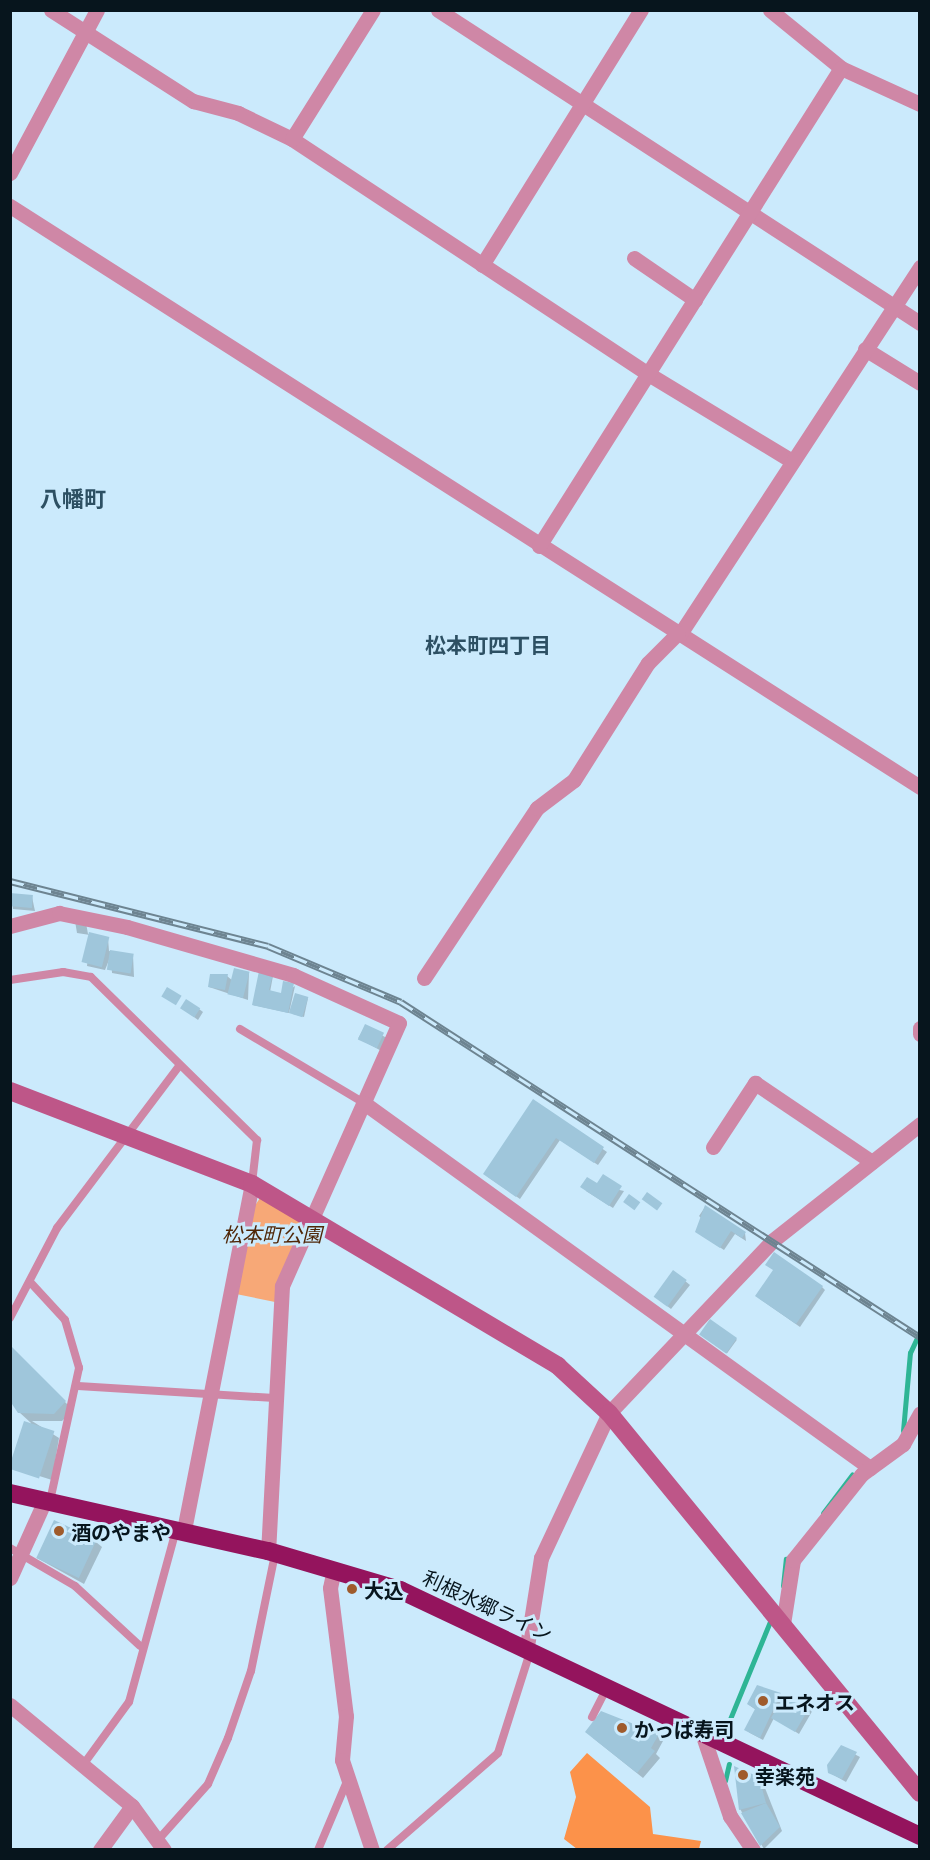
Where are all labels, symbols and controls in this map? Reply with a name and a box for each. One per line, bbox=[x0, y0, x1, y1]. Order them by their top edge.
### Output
district label: 八幡町 bbox=[40, 485, 106, 511]
district label: 松本町四丁目 bbox=[425, 631, 551, 657]
park label: 松本町公園 bbox=[222, 1221, 322, 1245]
place label: 酒のやまや bbox=[71, 1519, 171, 1543]
marker: 酒のやまや bbox=[52, 1524, 66, 1538]
street label: 利根水郷ライン bbox=[419, 1565, 557, 1645]
place label: 大込 bbox=[364, 1577, 404, 1601]
marker: 大込 bbox=[345, 1582, 359, 1596]
place label: エネオス bbox=[775, 1689, 855, 1713]
marker: エネオス bbox=[756, 1694, 770, 1708]
place label: かっぱ寿司 bbox=[634, 1716, 734, 1740]
marker: かっぱ寿司 bbox=[615, 1721, 629, 1735]
place label: 幸楽苑 bbox=[755, 1763, 815, 1787]
marker: 幸楽苑 bbox=[736, 1768, 750, 1782]

